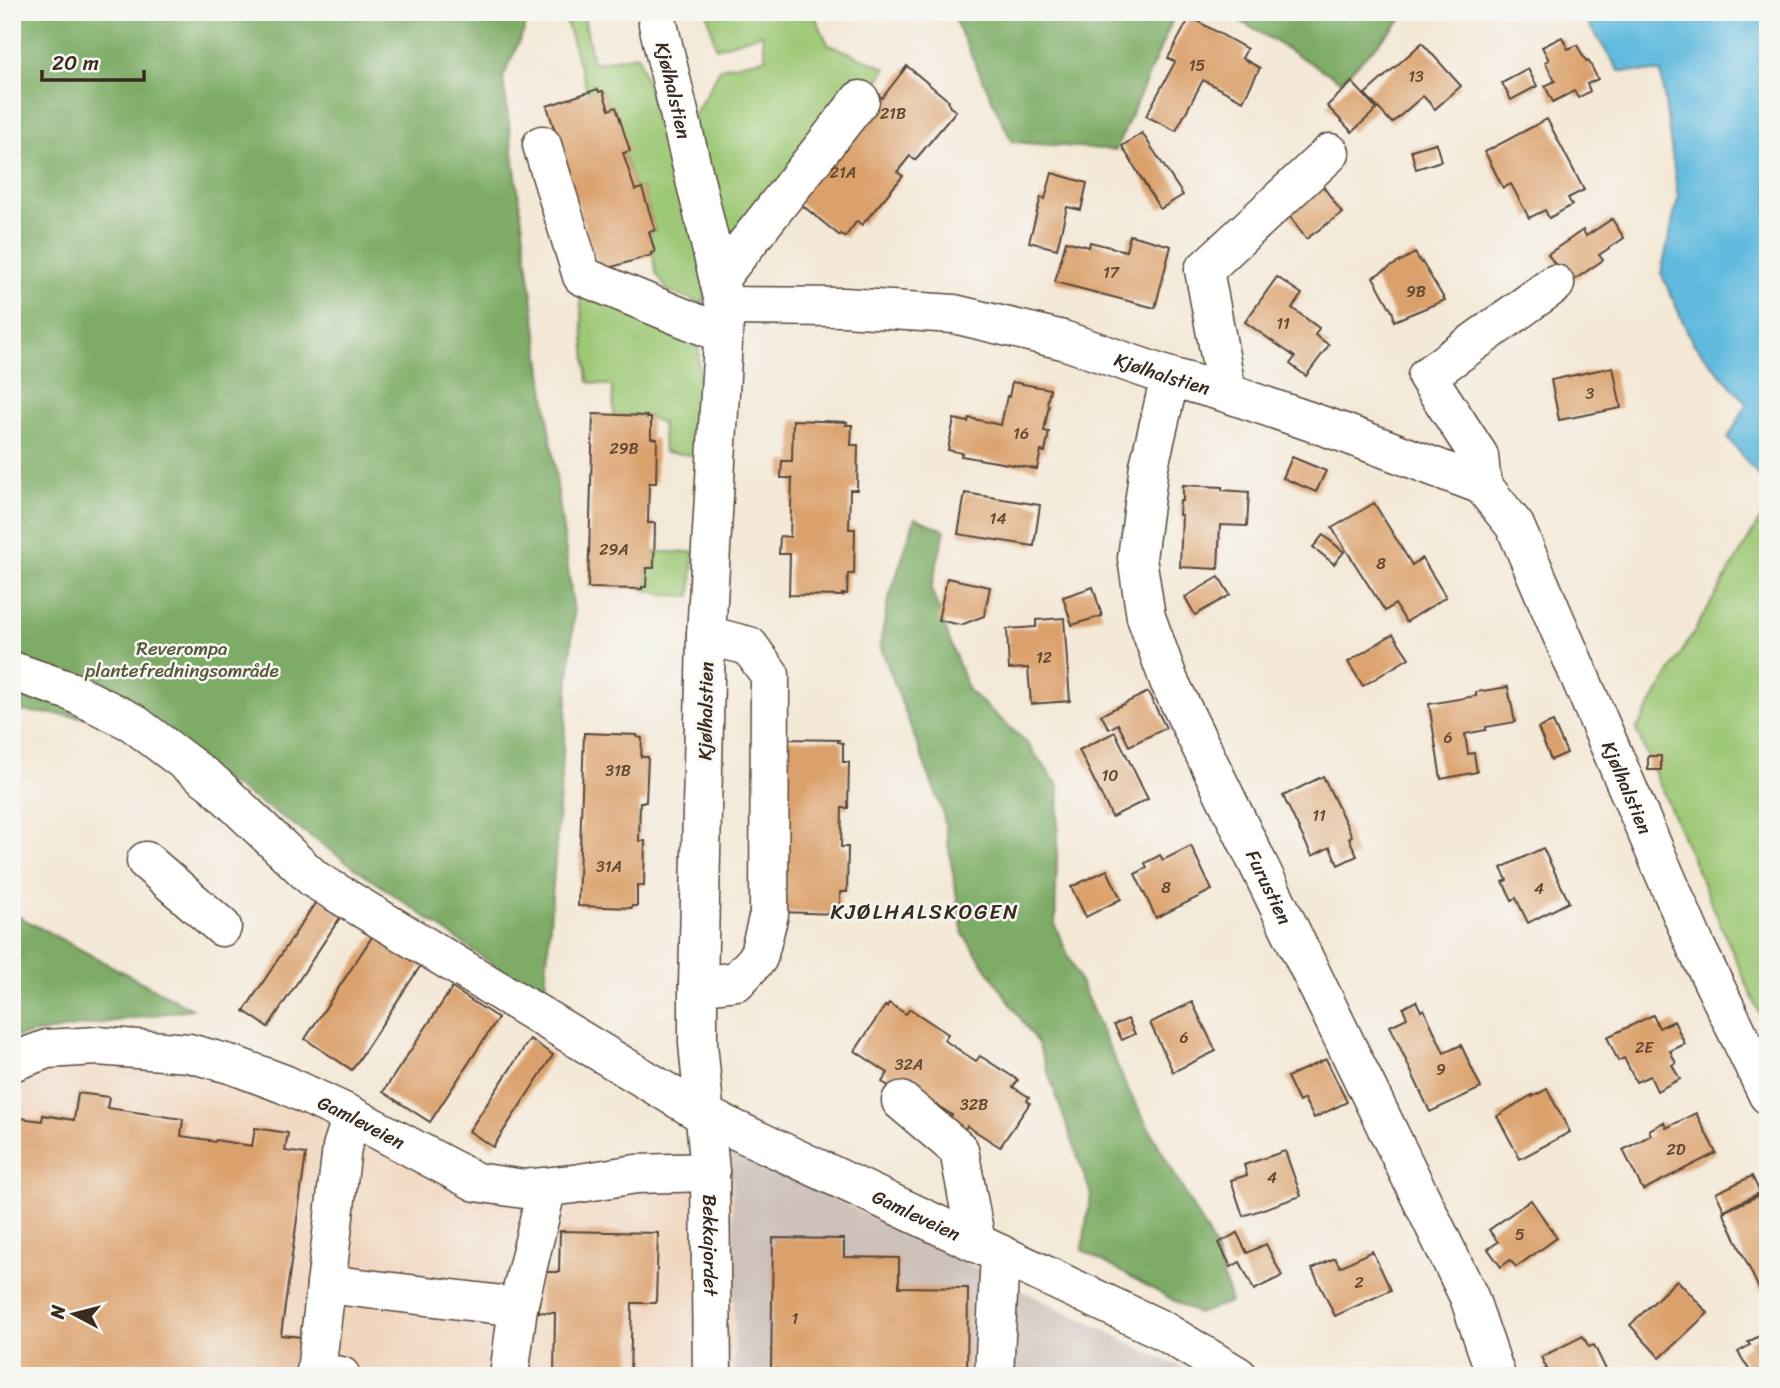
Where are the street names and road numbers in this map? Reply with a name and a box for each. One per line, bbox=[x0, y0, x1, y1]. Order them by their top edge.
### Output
street label: Kjølhalstien bbox=[646, 38, 701, 142]
street label: Kjølhalstien bbox=[1110, 343, 1214, 404]
street label: Kjølhalstien bbox=[688, 661, 723, 761]
street label: Kjølhalstien bbox=[1592, 736, 1662, 840]
street label: Furustien bbox=[1236, 844, 1301, 930]
street label: Gamleveien bbox=[312, 1086, 411, 1158]
street label: Gamleveien bbox=[867, 1180, 966, 1250]
street label: Bekkajordet bbox=[693, 1194, 727, 1297]

